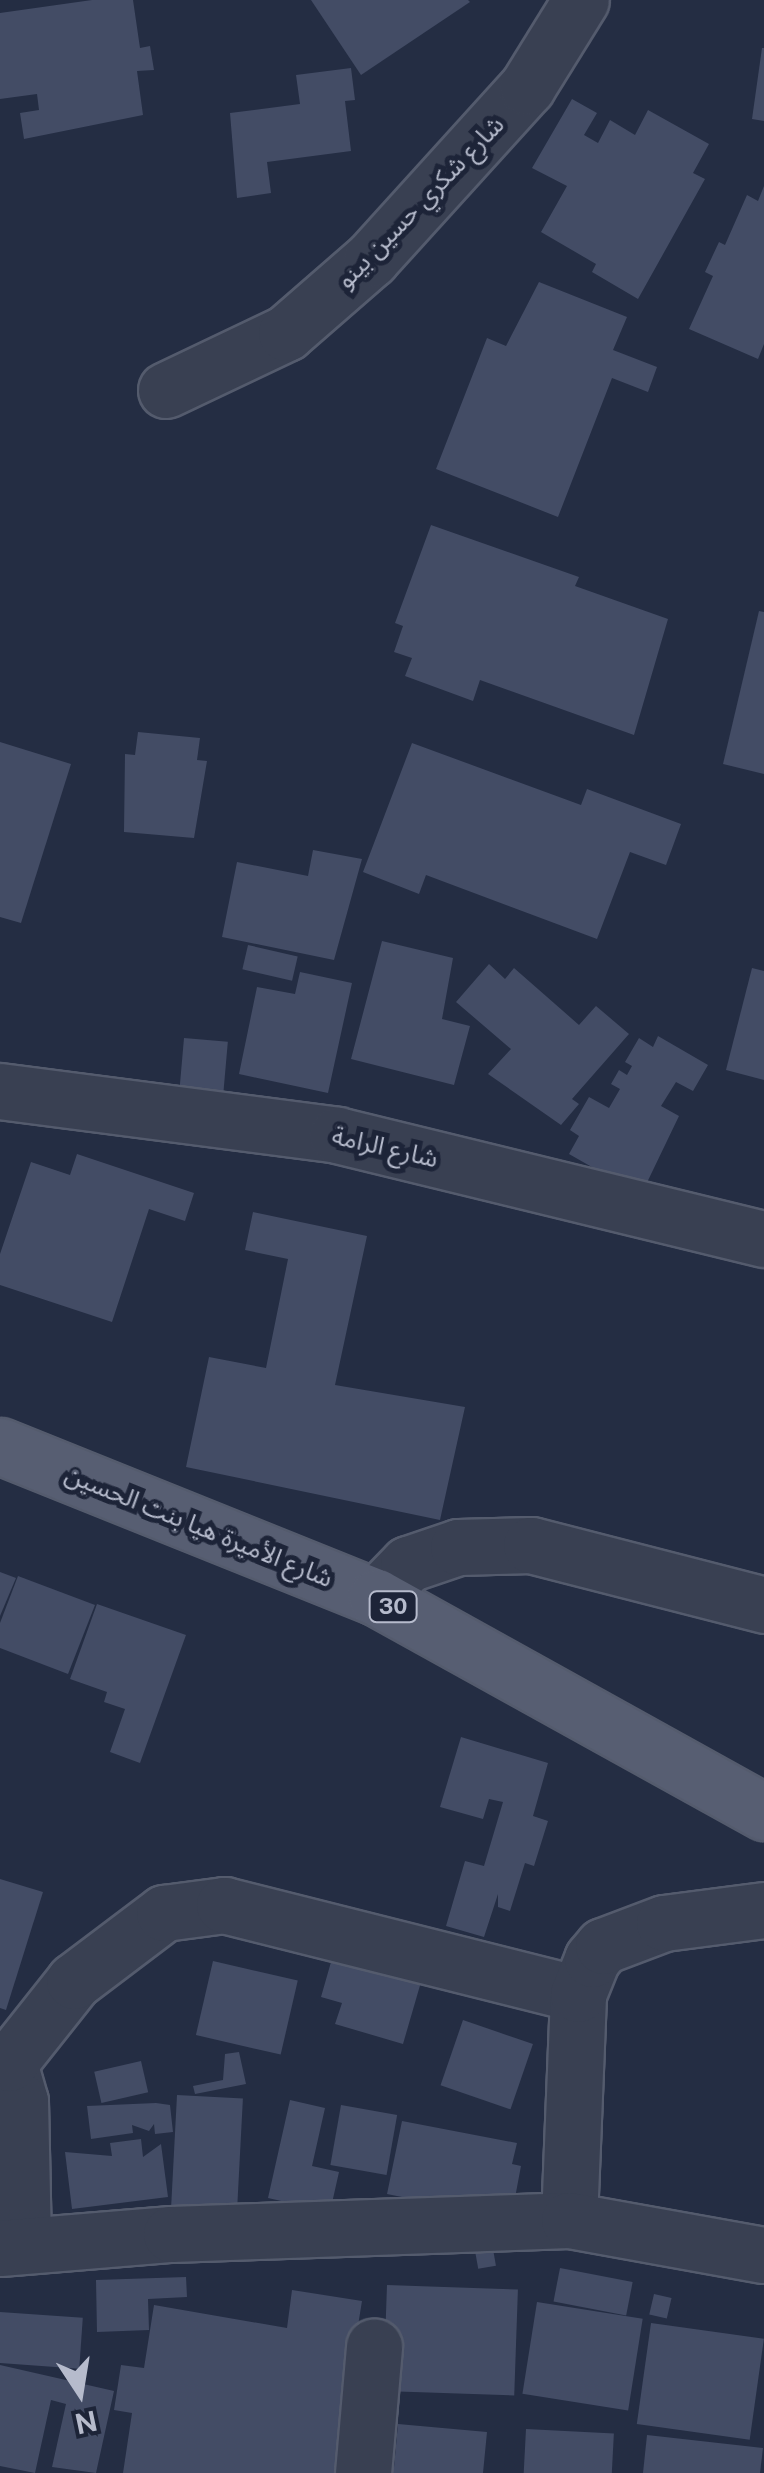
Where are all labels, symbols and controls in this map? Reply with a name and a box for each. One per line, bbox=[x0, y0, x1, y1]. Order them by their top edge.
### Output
street label: شارع شكري حسين بينو bbox=[330, 110, 510, 294]
street label: شارع الرامة bbox=[329, 1120, 441, 1174]
street label: شارع الأميرة هيا بنت الحسين bbox=[61, 1459, 337, 1593]
road number: 30 bbox=[368, 1590, 418, 1624]
north arrow bbox=[30, 2343, 130, 2443]
text: N bbox=[72, 2404, 100, 2441]

